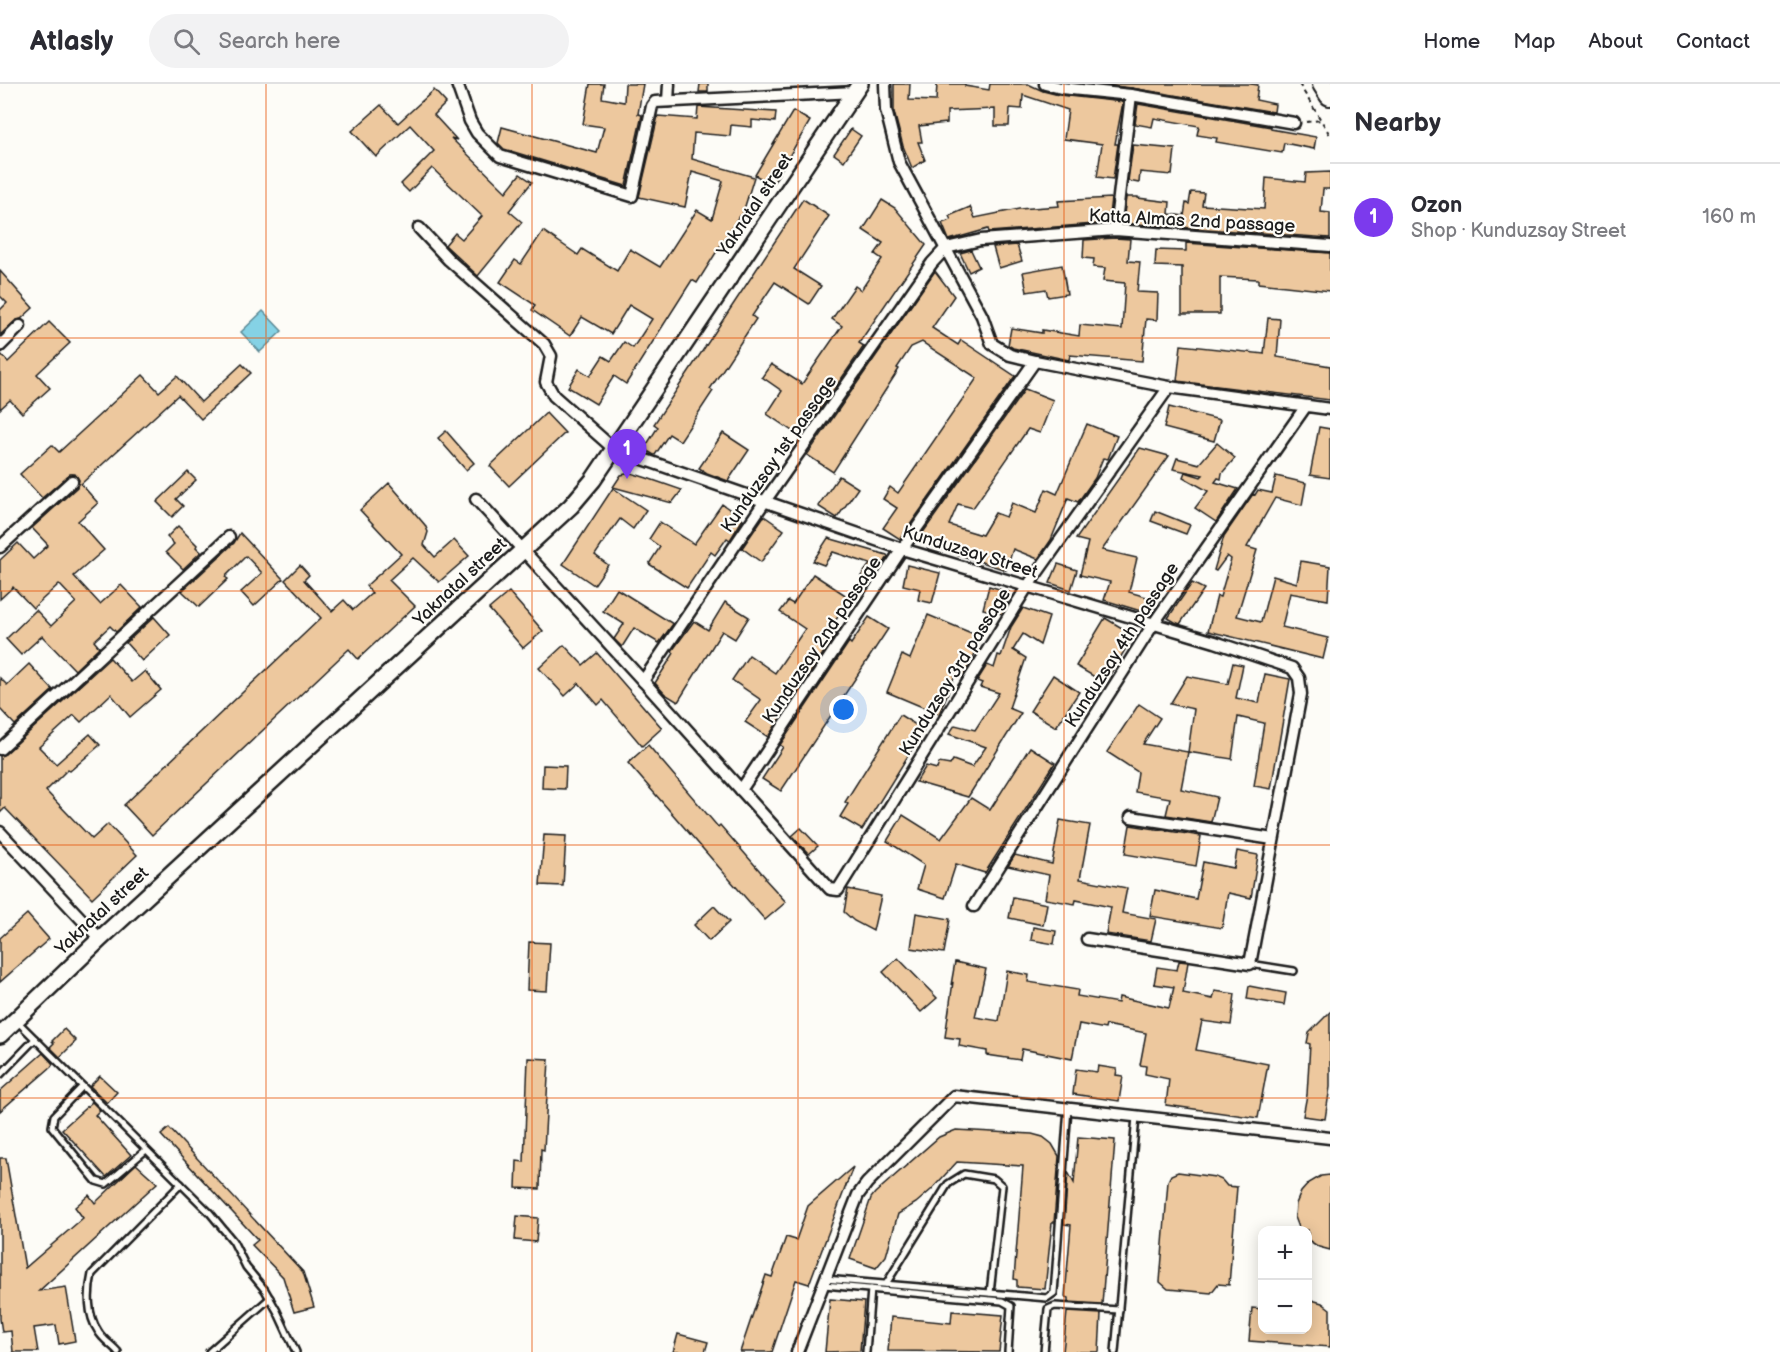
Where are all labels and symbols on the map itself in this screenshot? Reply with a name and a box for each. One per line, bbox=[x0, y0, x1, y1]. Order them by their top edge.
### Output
street label: Yakлatal street bbox=[712, 149, 797, 261]
street label: Katta Almas 2nd passage bbox=[1088, 205, 1296, 237]
street label: Kunduzsay 1st passage bbox=[717, 371, 841, 537]
pin: 1 bbox=[608, 430, 646, 479]
street label: Kunduzsay Street bbox=[900, 521, 1041, 583]
street label: Yakлatal street bbox=[408, 533, 511, 631]
street label: Kunduzsay 2nd passage bbox=[758, 552, 886, 728]
street label: Kunduzsay 4th passage bbox=[1061, 558, 1183, 731]
street label: Kunduzsay 3rd passage bbox=[895, 584, 1015, 760]
your location bbox=[829, 695, 858, 724]
street label: Yakлatal street bbox=[50, 862, 153, 960]

